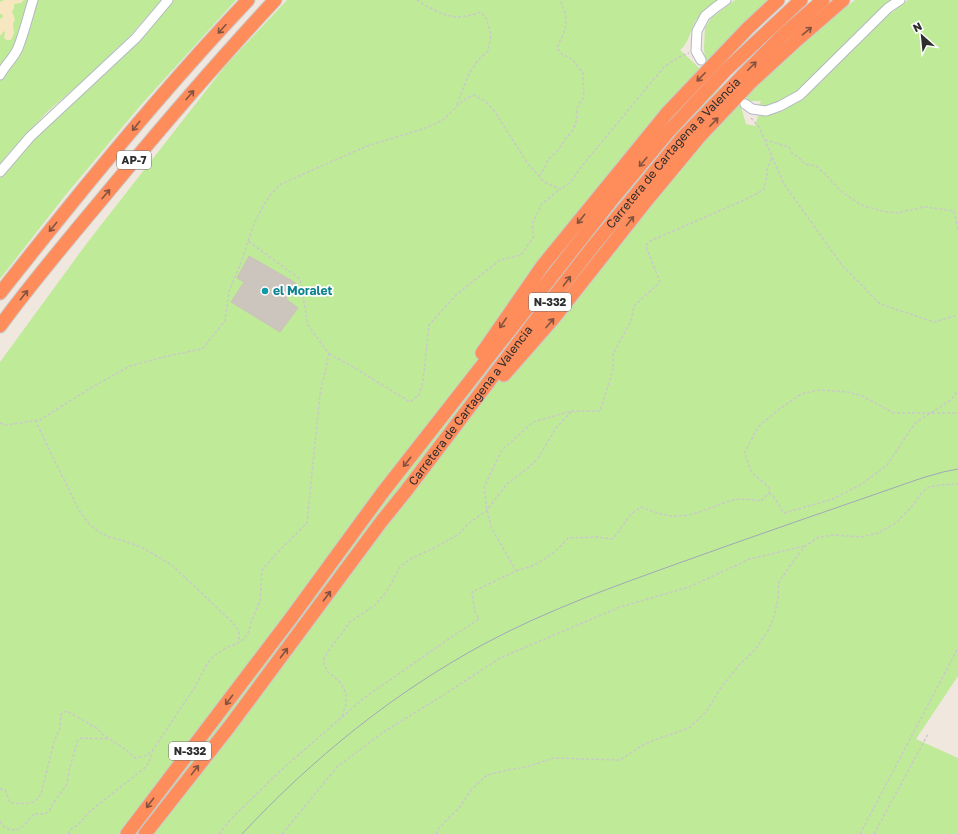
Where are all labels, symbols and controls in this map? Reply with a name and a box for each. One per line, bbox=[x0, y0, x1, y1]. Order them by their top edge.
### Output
north arrow bbox=[902, 16, 942, 56]
text: N bbox=[911, 19, 924, 34]
one-way arrow bbox=[217, 24, 226, 34]
one-way arrow bbox=[802, 27, 813, 36]
one-way arrow bbox=[747, 61, 757, 71]
one-way arrow bbox=[696, 72, 706, 82]
street label: Carretera de Cartagena a Valencia bbox=[603, 74, 743, 232]
one-way arrow bbox=[185, 90, 194, 100]
one-way arrow bbox=[709, 117, 719, 127]
one-way arrow bbox=[131, 121, 140, 132]
road number: AP-7 bbox=[117, 151, 151, 169]
one-way arrow bbox=[639, 156, 648, 167]
one-way arrow bbox=[101, 189, 110, 200]
one-way arrow bbox=[577, 213, 585, 224]
one-way arrow bbox=[626, 216, 635, 227]
one-way arrow bbox=[49, 221, 58, 232]
one-way arrow bbox=[563, 275, 571, 286]
place label: el Moralet bbox=[273, 283, 332, 298]
marker: el Moralet bbox=[260, 286, 270, 296]
one-way arrow bbox=[19, 290, 28, 301]
road number: N-332 bbox=[529, 293, 571, 311]
one-way arrow bbox=[499, 317, 507, 328]
one-way arrow bbox=[545, 318, 554, 328]
street label: Carretera de Cartagena a Valencia bbox=[405, 323, 535, 488]
one-way arrow bbox=[403, 457, 412, 468]
one-way arrow bbox=[323, 591, 331, 602]
one-way arrow bbox=[280, 647, 289, 658]
one-way arrow bbox=[225, 694, 233, 705]
road number: N-332 bbox=[169, 742, 211, 760]
one-way arrow bbox=[191, 764, 199, 775]
one-way arrow bbox=[146, 798, 154, 809]

